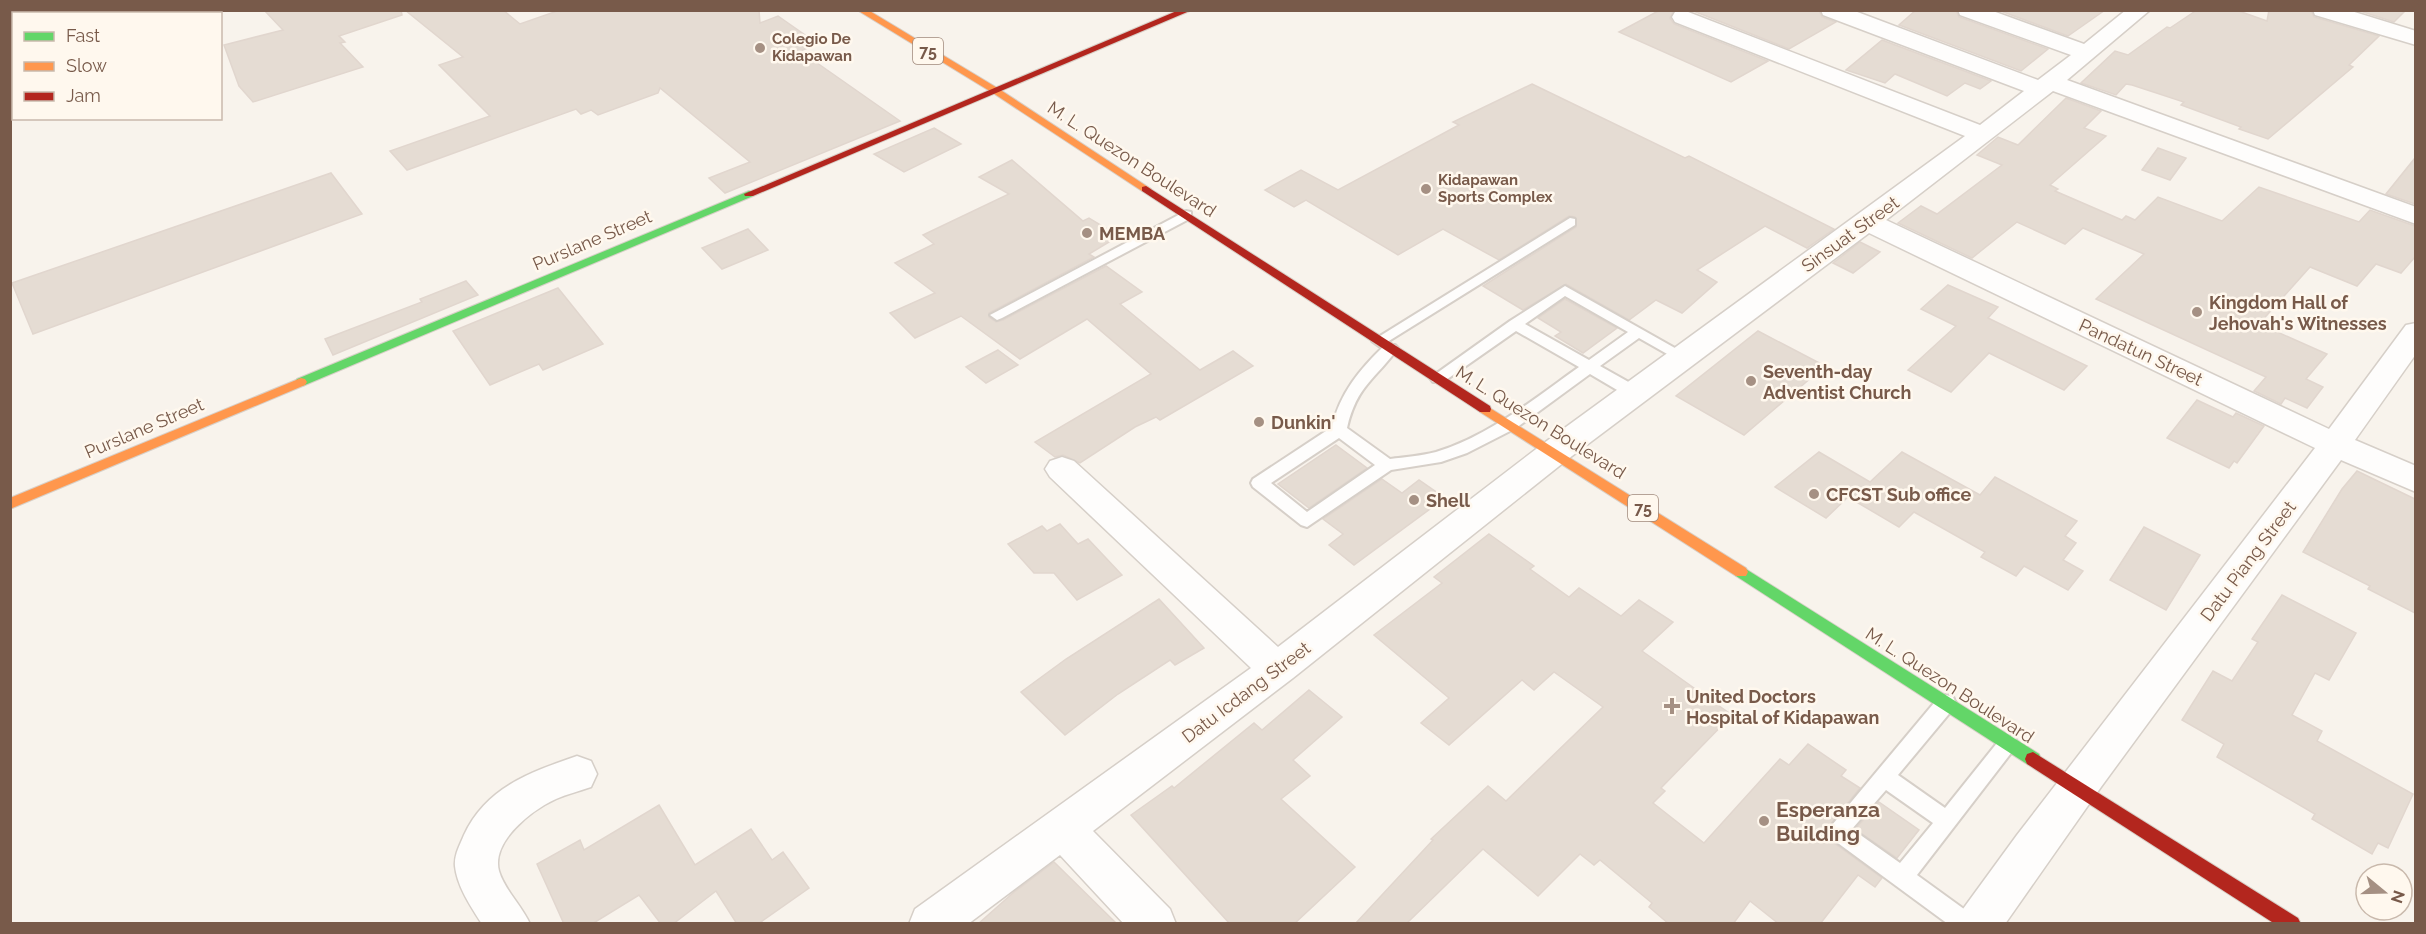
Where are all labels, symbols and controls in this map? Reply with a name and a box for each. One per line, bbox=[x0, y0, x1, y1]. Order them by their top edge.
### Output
legend bbox=[12, 12, 222, 120]
text: Fast bbox=[66, 25, 100, 46]
place label: Colegio De Kidapawan bbox=[772, 30, 852, 65]
road number: 75 bbox=[913, 38, 943, 64]
marker: Colegio De Kidapawan bbox=[753, 41, 767, 55]
text: Slow bbox=[66, 55, 107, 76]
text: Jam bbox=[66, 85, 101, 106]
street label: M. L. Quezon Boulevard bbox=[1044, 97, 1220, 221]
place label: Kidapawan Sports Complex bbox=[1438, 171, 1553, 206]
marker: Kidapawan Sports Complex bbox=[1419, 182, 1433, 196]
street label: Sinsuat Street bbox=[1797, 192, 1903, 276]
street label: Purslane Street bbox=[529, 205, 655, 275]
place label: MEMBA bbox=[1099, 223, 1166, 244]
marker: MEMBA bbox=[1080, 226, 1094, 240]
place label: Kingdom Hall of Jehovah's Witnesses bbox=[2209, 292, 2387, 334]
marker: Kingdom Hall of Jehovah's Witnesses bbox=[2190, 305, 2204, 319]
street label: Pandatun Street bbox=[2076, 314, 2206, 390]
street label: M. L. Quezon Boulevard bbox=[1452, 361, 1630, 483]
place label: Seventh-day Adventist Church bbox=[1763, 361, 1911, 403]
marker: Seventh-day Adventist Church bbox=[1744, 374, 1758, 388]
street label: Purslane Street bbox=[81, 393, 207, 463]
place label: Dunkin' bbox=[1271, 412, 1335, 433]
marker: Dunkin' bbox=[1252, 415, 1266, 429]
place label: CFCST Sub office bbox=[1826, 484, 1971, 505]
marker: CFCST Sub office bbox=[1807, 487, 1821, 501]
place label: Shell bbox=[1426, 490, 1470, 511]
marker: Shell bbox=[1407, 493, 1421, 507]
road number: 75 bbox=[1628, 495, 1658, 521]
street label: Datu Piang Street bbox=[2196, 497, 2300, 625]
street label: M. L. Quezon Boulevard bbox=[1862, 623, 2038, 747]
street label: Datu Icdang Street bbox=[1178, 637, 1314, 747]
place label: United Doctors Hospital of Kidapawan bbox=[1686, 686, 1879, 728]
marker: United Doctors Hospital of Kidapawan bbox=[1663, 697, 1681, 715]
place label: Esperanza Building bbox=[1776, 797, 1880, 846]
marker: Esperanza Building bbox=[1757, 814, 1771, 828]
north arrow bbox=[2354, 862, 2414, 922]
text: N bbox=[2387, 888, 2409, 906]

